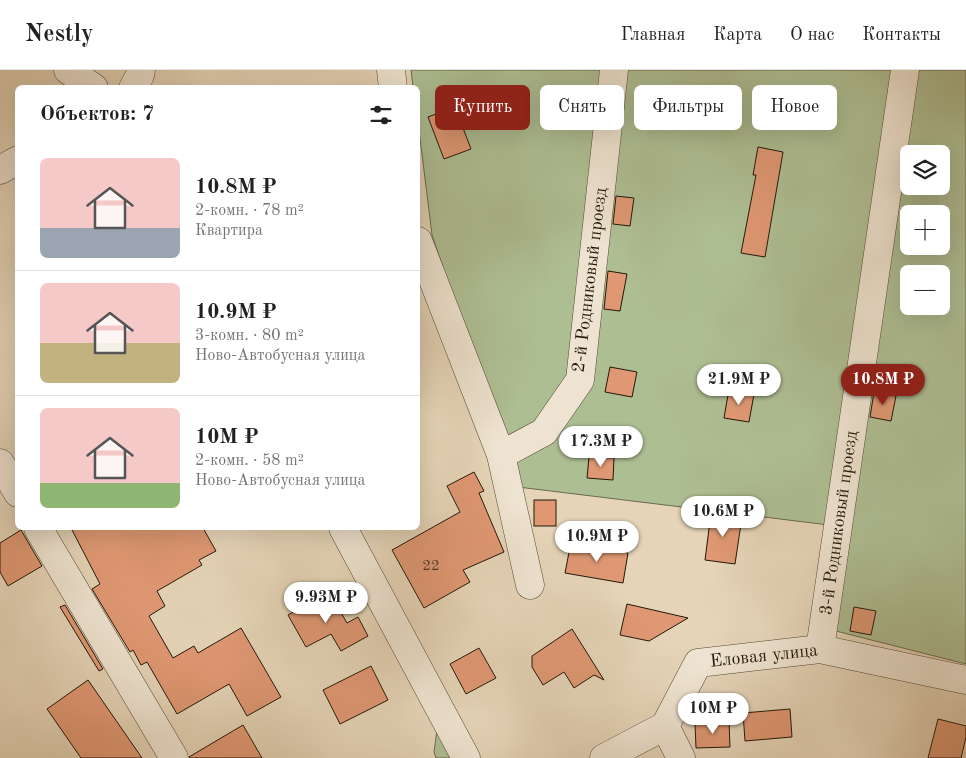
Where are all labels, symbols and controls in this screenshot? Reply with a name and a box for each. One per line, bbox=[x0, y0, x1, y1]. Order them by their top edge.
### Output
text: Nestly bbox=[25, 23, 94, 47]
text: Главная bbox=[621, 26, 685, 44]
text: Карта bbox=[713, 26, 762, 44]
text: О нас bbox=[790, 26, 834, 44]
text: Контакты bbox=[862, 26, 941, 44]
chip: Купить bbox=[435, 85, 530, 130]
chip: Снять bbox=[540, 85, 624, 130]
chip: Фильтры bbox=[634, 85, 742, 130]
chip: Новое bbox=[752, 85, 837, 130]
icon: filters bbox=[367, 101, 395, 129]
text: Объектов: 7 bbox=[40, 104, 154, 125]
map controls bbox=[900, 145, 950, 315]
button: layers bbox=[900, 145, 950, 195]
text: 10.8M ₽ bbox=[195, 177, 277, 198]
icon: home bbox=[80, 178, 140, 238]
street label: 2-й Родниковый проезд bbox=[570, 186, 610, 373]
text: 2-комн. · 78 m² bbox=[195, 203, 304, 219]
button: + bbox=[900, 205, 950, 255]
text: Квартира bbox=[195, 223, 263, 239]
button: − bbox=[900, 265, 950, 315]
text: 10.9M ₽ bbox=[195, 302, 277, 323]
icon: home bbox=[80, 303, 140, 363]
text: 3-комн. · 80 m² bbox=[195, 328, 304, 344]
text: Ново-Автобусная улица bbox=[195, 348, 366, 364]
pin: 21.9M ₽ bbox=[693, 364, 785, 406]
pin: 10.8M ₽ bbox=[837, 364, 929, 406]
text: 21.9M ₽ bbox=[708, 372, 770, 388]
text: 10.8M ₽ bbox=[852, 372, 914, 388]
pin: 17.3M ₽ bbox=[555, 426, 647, 468]
text: 10M ₽ bbox=[195, 427, 259, 448]
icon: home bbox=[80, 428, 140, 488]
street label: 3-й Родниковый проезд bbox=[817, 429, 861, 616]
text: 17.3M ₽ bbox=[570, 434, 632, 450]
text: 2-комн. · 58 m² bbox=[195, 453, 304, 469]
text: Ново-Автобусная улица bbox=[195, 473, 366, 489]
pin: 10.6M ₽ bbox=[677, 496, 769, 538]
text: 10.6M ₽ bbox=[692, 504, 754, 520]
pin: 10.9M ₽ bbox=[551, 520, 643, 563]
text: 10.9M ₽ bbox=[566, 529, 628, 545]
house number: 22 bbox=[422, 559, 440, 574]
pin: 9.93M ₽ bbox=[280, 582, 372, 624]
text: 9.93M ₽ bbox=[295, 590, 357, 606]
street label: Еловая улица bbox=[709, 641, 819, 671]
pin: 10M ₽ bbox=[678, 692, 748, 735]
text: 10M ₽ bbox=[689, 701, 737, 717]

